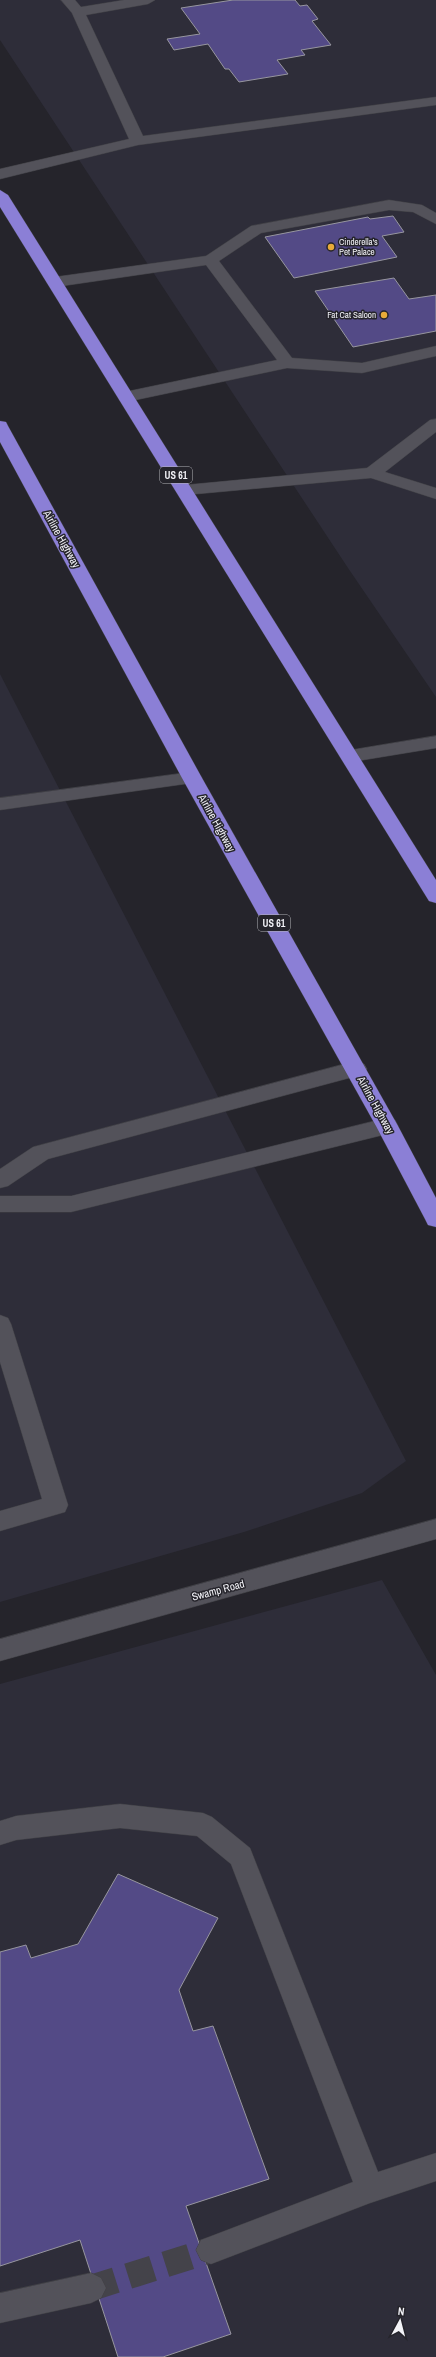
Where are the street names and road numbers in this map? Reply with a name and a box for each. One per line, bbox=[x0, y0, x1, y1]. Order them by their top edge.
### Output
road number: US 61 bbox=[160, 467, 192, 483]
street label: Airline Highway bbox=[40, 507, 84, 571]
street label: Airline Highway bbox=[195, 791, 239, 855]
road number: US 61 bbox=[258, 915, 290, 931]
street label: Airline Highway bbox=[354, 1073, 398, 1137]
street label: Swamp Road bbox=[190, 1576, 246, 1604]

